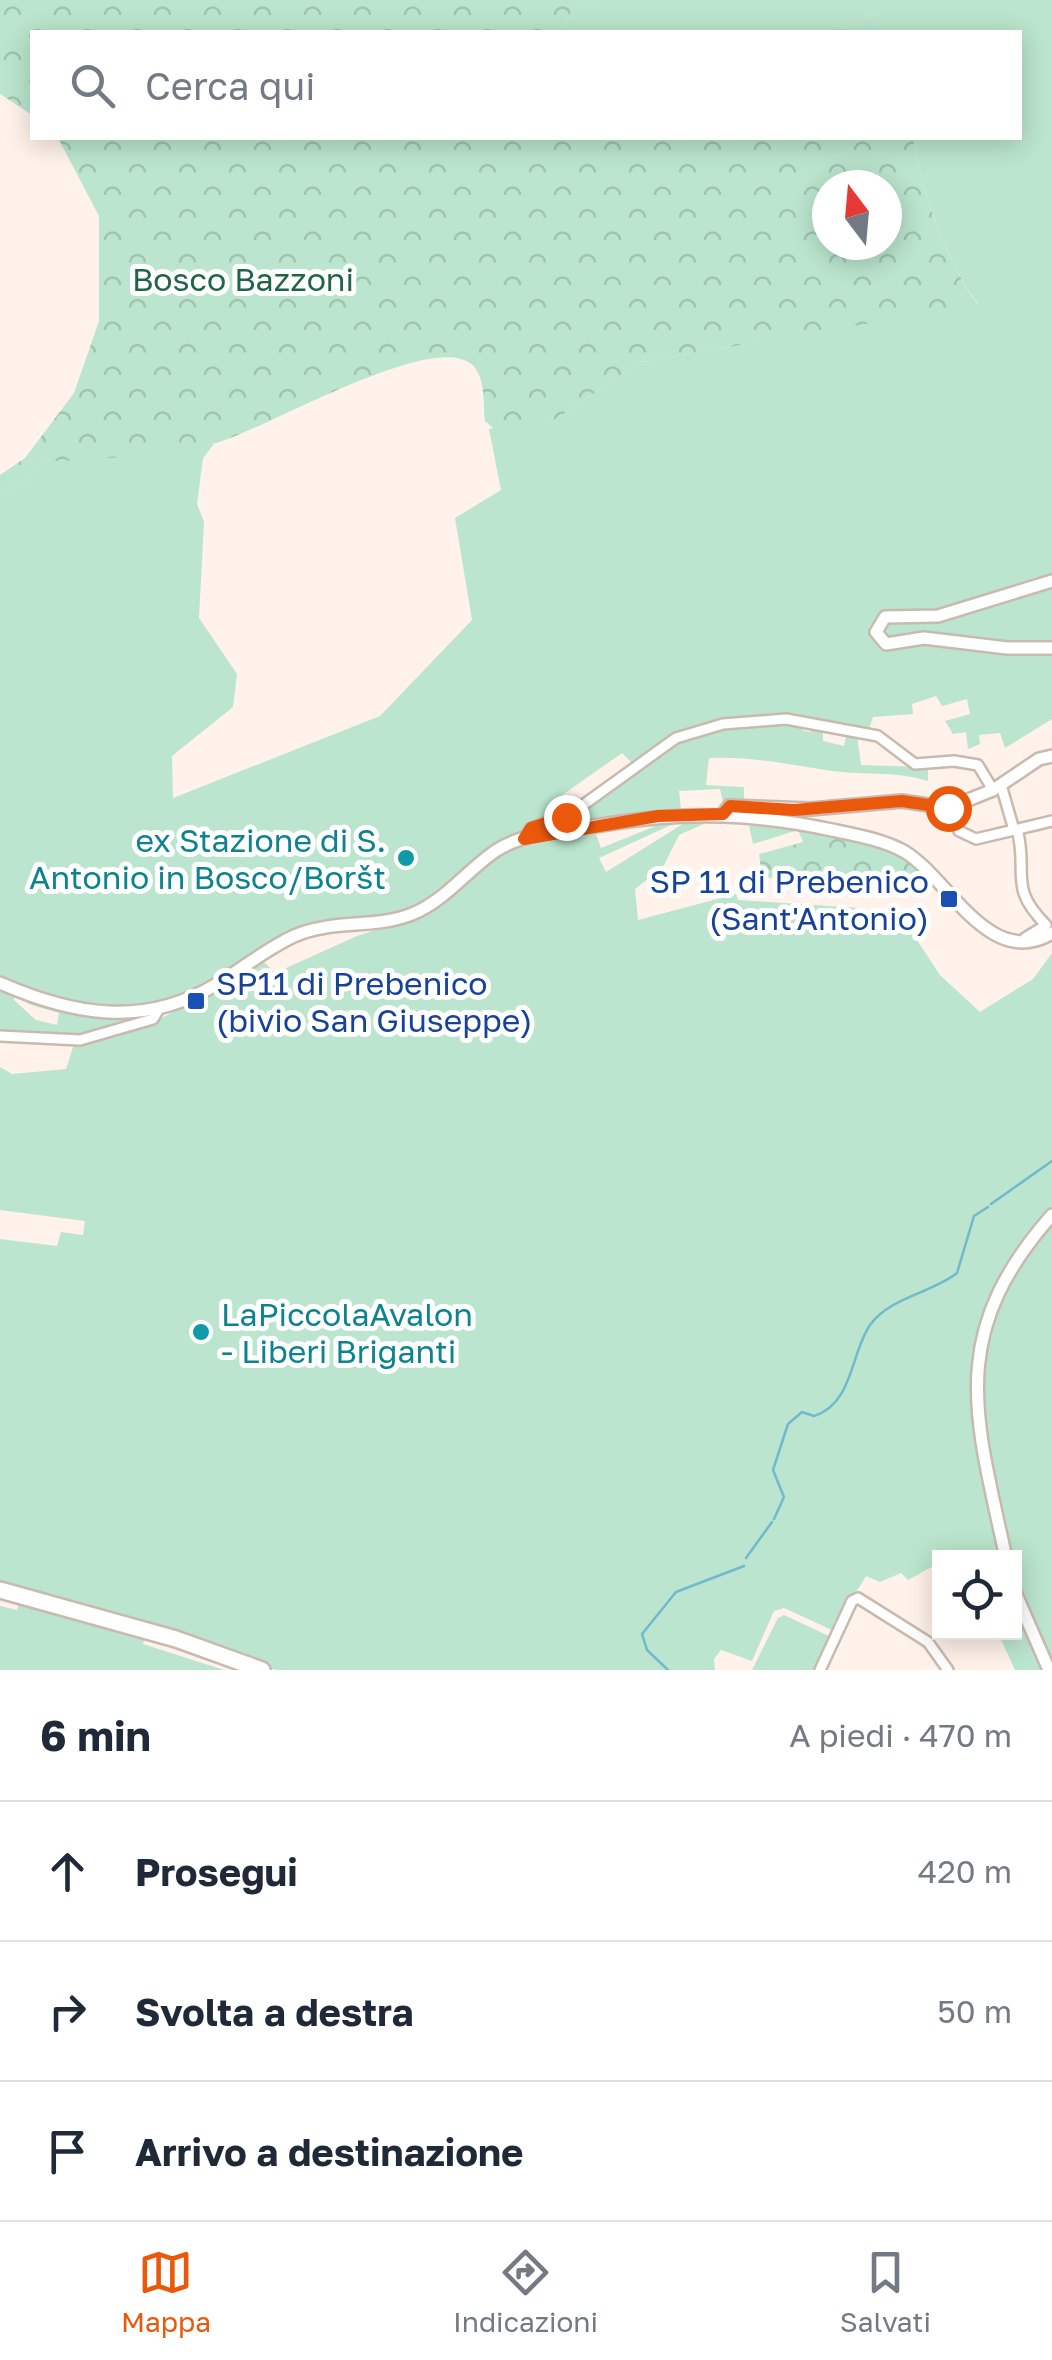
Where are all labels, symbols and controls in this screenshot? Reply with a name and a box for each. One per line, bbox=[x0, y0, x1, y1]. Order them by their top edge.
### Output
search box bbox=[30, 30, 1022, 140]
icon: search bbox=[65, 58, 120, 113]
text: Cerca qui bbox=[145, 63, 316, 108]
north arrow bbox=[812, 170, 902, 260]
park label: Bosco Bazzoni bbox=[132, 260, 354, 298]
route start bbox=[926, 786, 972, 832]
route end bbox=[544, 795, 590, 841]
place label: ex Stazione di S. Antonio in Bosco/Boršt bbox=[29, 821, 386, 896]
marker: ex Stazione di S. Antonio in Bosco/Boršt bbox=[395, 847, 417, 869]
place label: SP 11 di Prebenico (Sant'Antonio) bbox=[649, 862, 929, 937]
marker: SP 11 di Prebenico (Sant'Antonio) bbox=[938, 888, 960, 910]
place label: SP11 di Prebenico (bivio San Giuseppe) bbox=[216, 964, 532, 1039]
marker: SP11 di Prebenico (bivio San Giuseppe) bbox=[185, 990, 207, 1012]
place label: LaPiccolaAvalon - Liberi Briganti bbox=[221, 1295, 473, 1370]
marker: LaPiccolaAvalon - Liberi Briganti bbox=[190, 1321, 212, 1343]
map controls bbox=[932, 1550, 1022, 1640]
button: locate bbox=[932, 1550, 1022, 1640]
text: 6 min bbox=[40, 1710, 151, 1760]
text: A piedi · 470 m bbox=[789, 1716, 1012, 1754]
icon: ahead bbox=[40, 1844, 95, 1899]
text: Prosegui bbox=[135, 1849, 298, 1894]
text: 420 m bbox=[918, 1852, 1012, 1890]
icon: right bbox=[40, 1984, 95, 2039]
text: Svolta a destra bbox=[135, 1989, 414, 2034]
text: 50 m bbox=[937, 1992, 1012, 2030]
icon: arrive bbox=[40, 2124, 95, 2179]
text: Arrivo a destinazione bbox=[135, 2129, 523, 2174]
tab: Mappa bbox=[121, 2245, 211, 2338]
tab: Indicazioni bbox=[453, 2245, 598, 2338]
tab: Salvati bbox=[840, 2245, 931, 2338]

